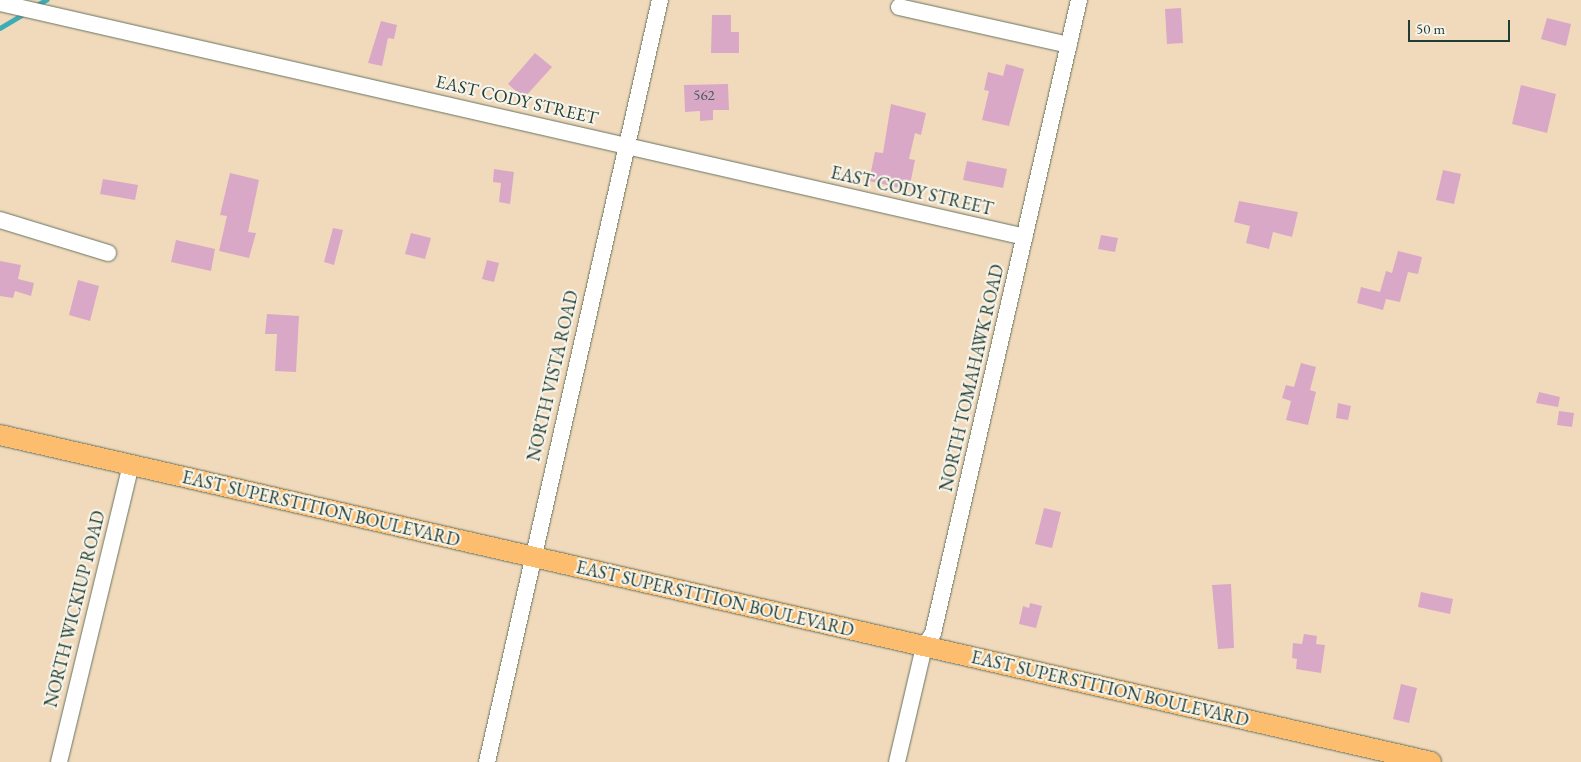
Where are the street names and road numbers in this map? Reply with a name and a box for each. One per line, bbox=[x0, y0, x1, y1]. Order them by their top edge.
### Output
street label: EAST CODY STREET bbox=[434, 71, 600, 129]
street label: EAST CODY STREET bbox=[829, 162, 995, 220]
street label: NORTH TOMAHAWK ROAD bbox=[935, 262, 1009, 494]
street label: NORTH VISTA ROAD bbox=[523, 289, 583, 463]
street label: EAST SUPERSTITION BOULEVARD bbox=[180, 466, 462, 552]
street label: NORTH WICKIUP ROAD bbox=[40, 508, 110, 710]
street label: EAST SUPERSTITION BOULEVARD bbox=[574, 556, 856, 642]
street label: EAST SUPERSTITION BOULEVARD bbox=[969, 646, 1251, 732]

